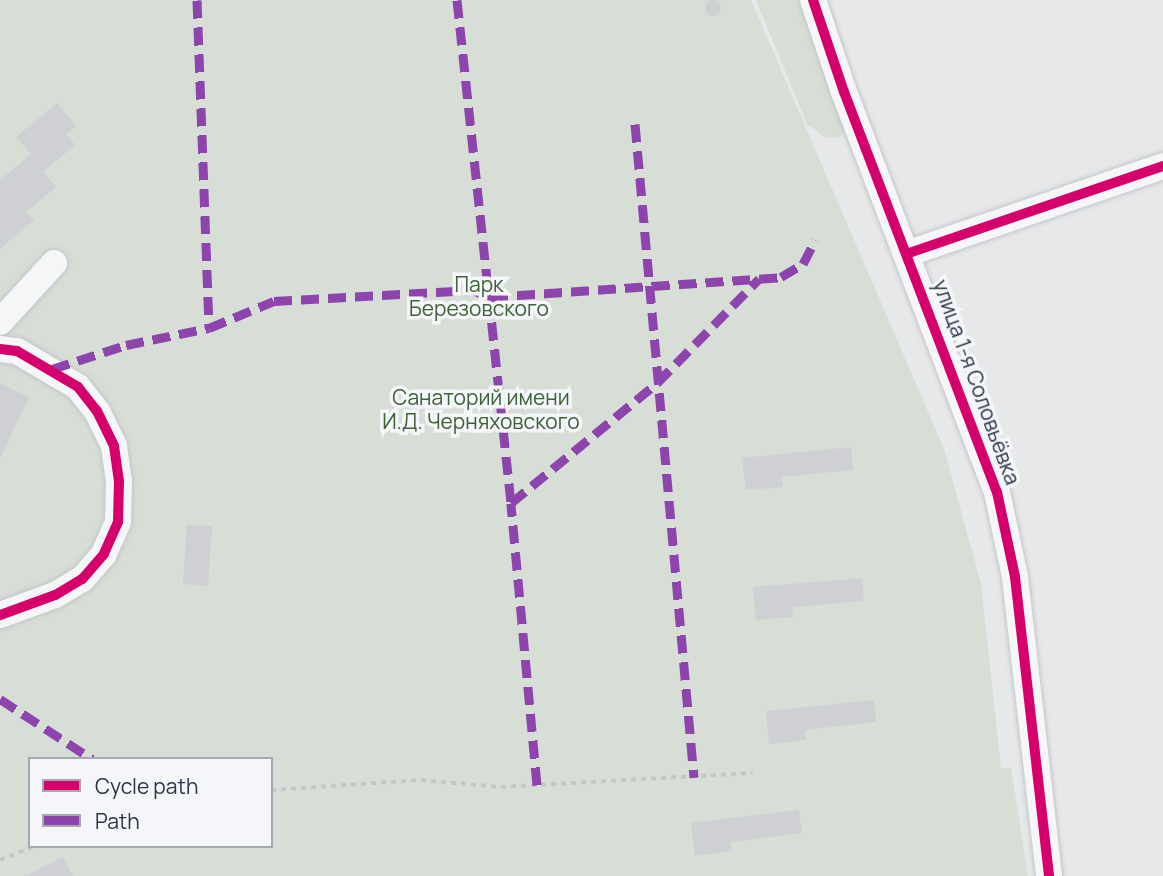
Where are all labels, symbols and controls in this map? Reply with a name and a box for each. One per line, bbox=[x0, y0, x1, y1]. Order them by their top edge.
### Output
park label: Парк Березовского bbox=[409, 271, 549, 321]
street label: улица 1-я Соловьёвка bbox=[928, 276, 1026, 488]
park label: Санаторий имени И.Д. Черняховского bbox=[382, 384, 580, 434]
legend bbox=[28, 757, 273, 848]
text: Cycle path bbox=[95, 772, 198, 800]
text: Path bbox=[95, 807, 140, 835]

